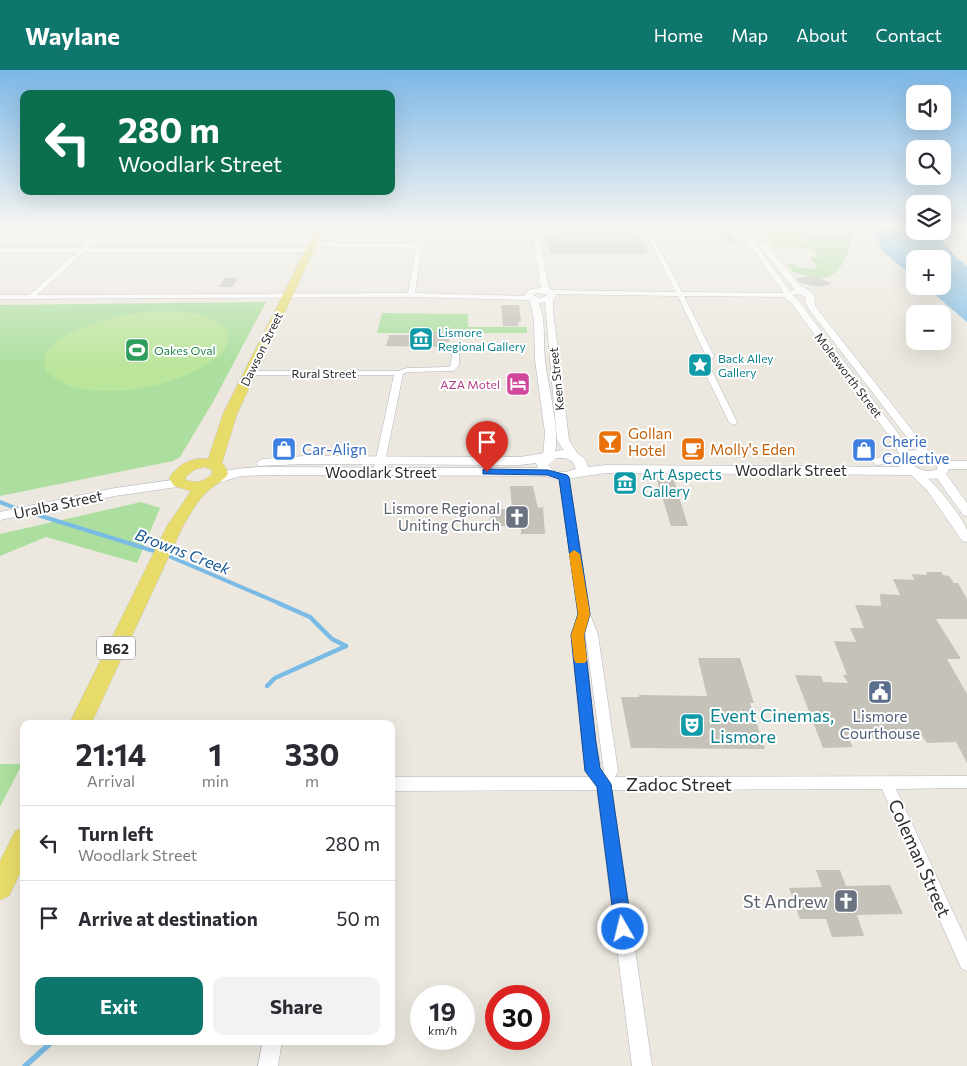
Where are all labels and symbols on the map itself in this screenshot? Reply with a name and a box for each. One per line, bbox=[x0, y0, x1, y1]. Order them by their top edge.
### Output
street label: Dawson Street bbox=[237, 310, 285, 388]
place label: Lismore Regional Gallery bbox=[438, 325, 526, 353]
museum icon: Lismore Regional Gallery bbox=[408, 326, 434, 352]
street label: Molesworth Street bbox=[813, 330, 886, 420]
sports icon: Oakes Oval bbox=[124, 337, 150, 363]
place label: Oakes Oval bbox=[154, 343, 216, 357]
street label: Keen Street bbox=[546, 347, 566, 411]
place label: Back Alley Gallery bbox=[718, 351, 774, 379]
place icon: Back Alley Gallery bbox=[687, 352, 713, 378]
street label: Rural Street bbox=[292, 366, 357, 380]
hotel icon: AZA Motel bbox=[505, 371, 531, 397]
place label: AZA Motel bbox=[440, 377, 500, 391]
pin bbox=[466, 421, 508, 472]
place label: Gollan Hotel bbox=[628, 424, 672, 459]
bar icon: Gollan Hotel bbox=[597, 429, 623, 455]
place label: Cherie Collective bbox=[882, 432, 950, 467]
shop icon: Car-Align bbox=[271, 436, 297, 462]
cafe icon: Molly's Eden bbox=[680, 436, 706, 462]
shop icon: Cherie Collective bbox=[851, 437, 877, 463]
place label: Car-Align bbox=[302, 440, 367, 458]
place label: Molly's Eden bbox=[710, 440, 795, 458]
street label: Woodlark Street bbox=[735, 461, 847, 479]
street label: Woodlark Street bbox=[325, 463, 437, 481]
place label: Art Aspects Gallery bbox=[642, 465, 722, 500]
museum icon: Art Aspects Gallery bbox=[612, 470, 638, 496]
street label: Uralba Street bbox=[12, 486, 104, 522]
place label: Lismore Regional Uniting Church bbox=[383, 499, 500, 534]
church icon: Lismore Regional Uniting Church bbox=[504, 504, 530, 530]
water label: Browns Creek bbox=[133, 524, 234, 578]
road number: B62 bbox=[97, 636, 135, 660]
public building icon: Lismore Courthouse bbox=[867, 679, 893, 705]
place label: Event Cinemas, Lismore bbox=[710, 704, 834, 747]
place label: Lismore Courthouse bbox=[840, 707, 920, 742]
theatre icon: Event Cinemas, Lismore bbox=[679, 712, 705, 738]
street label: Zadoc Street bbox=[626, 773, 732, 795]
street label: Coleman Street bbox=[884, 796, 956, 920]
church icon: St Andrew bbox=[833, 888, 859, 914]
place label: St Andrew bbox=[743, 890, 828, 912]
position arrow bbox=[596, 902, 648, 954]
speed limit sign: 30 bbox=[485, 985, 550, 1050]

